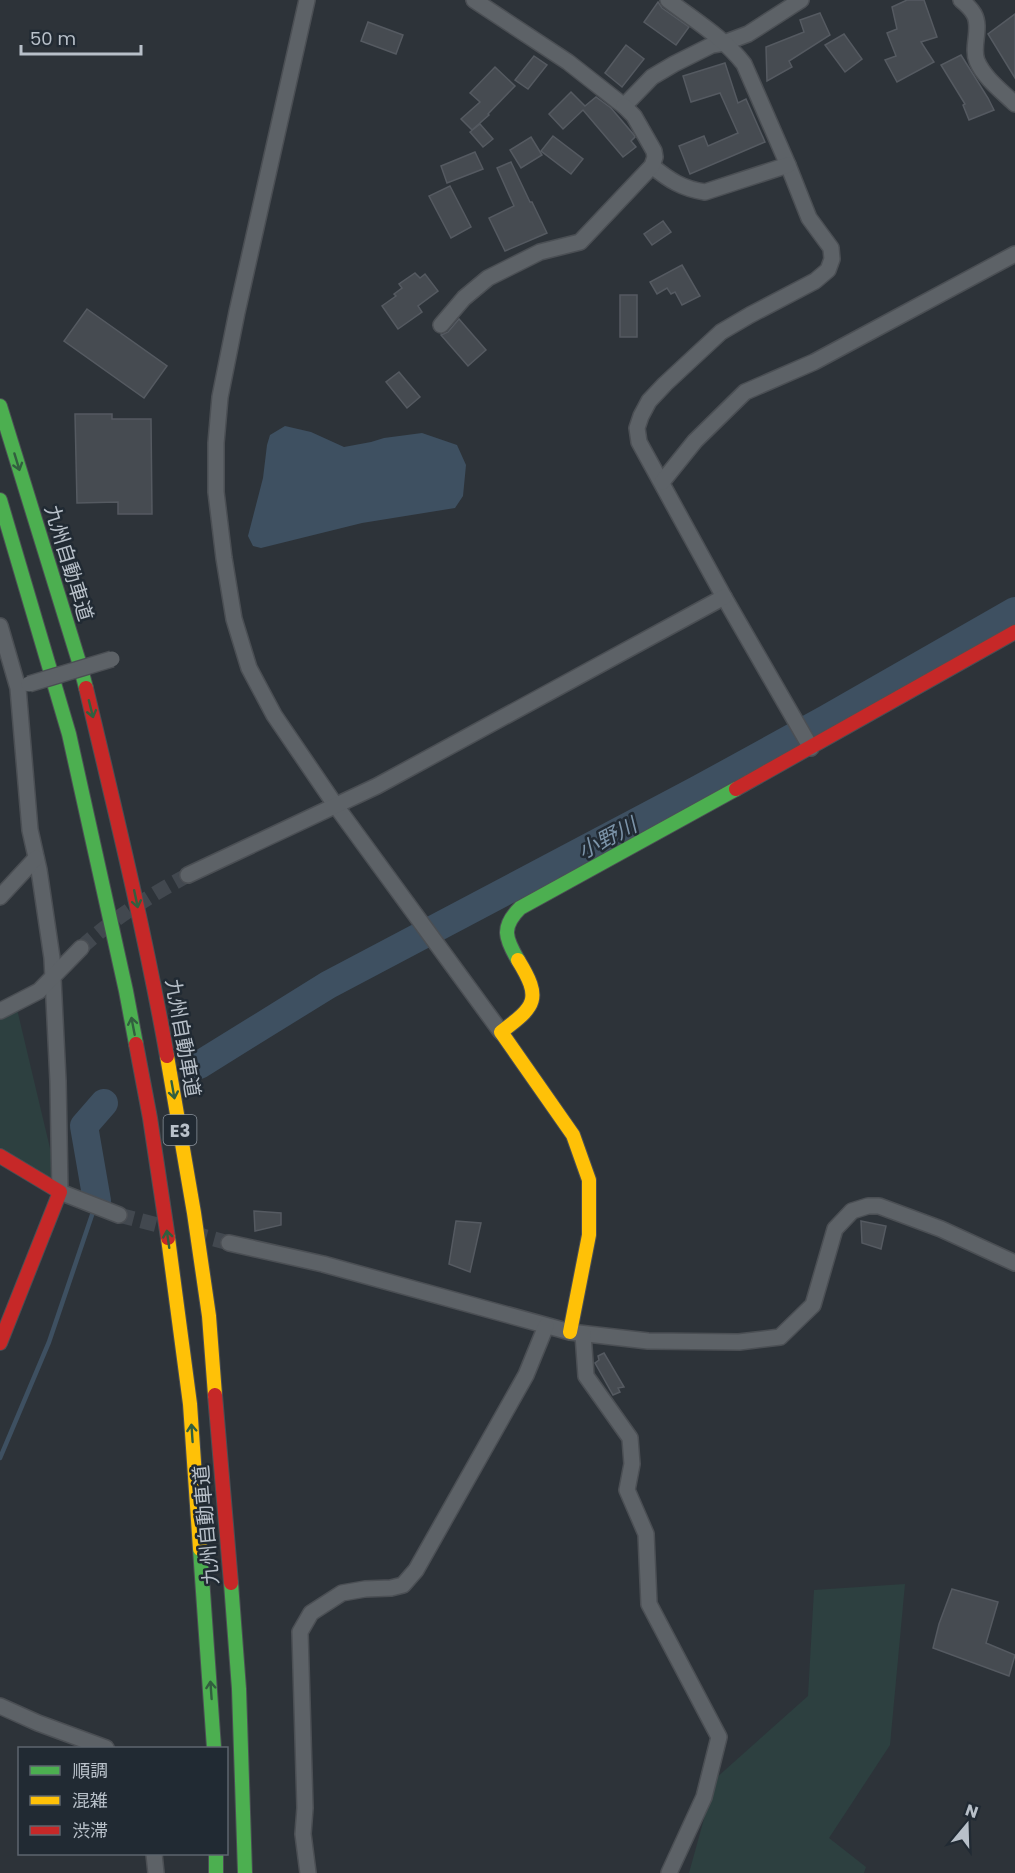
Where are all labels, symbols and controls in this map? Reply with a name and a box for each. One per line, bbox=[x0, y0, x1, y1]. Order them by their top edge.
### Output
scale bar bbox=[21, 18, 141, 56]
text: 50 m bbox=[30, 26, 76, 51]
one-way arrow bbox=[12, 452, 23, 471]
street label: 九州自動車道 bbox=[38, 502, 100, 624]
one-way arrow bbox=[85, 699, 97, 718]
water label: 小野川 bbox=[572, 809, 643, 866]
one-way arrow bbox=[131, 889, 143, 908]
street label: 九州自動車道 bbox=[159, 976, 207, 1100]
one-way arrow bbox=[127, 1017, 138, 1037]
one-way arrow bbox=[168, 1080, 179, 1100]
road number: E3 bbox=[164, 1115, 196, 1145]
one-way arrow bbox=[162, 1230, 173, 1250]
one-way arrow bbox=[186, 1423, 197, 1443]
street label: 九州自動車道 bbox=[187, 1464, 225, 1586]
one-way arrow bbox=[205, 1681, 216, 1701]
legend bbox=[18, 1747, 228, 1855]
text: 順調 bbox=[72, 1758, 108, 1783]
text: 混雑 bbox=[72, 1788, 108, 1813]
north arrow bbox=[937, 1795, 997, 1855]
text: N bbox=[962, 1798, 981, 1824]
text: 渋滞 bbox=[72, 1818, 108, 1843]

